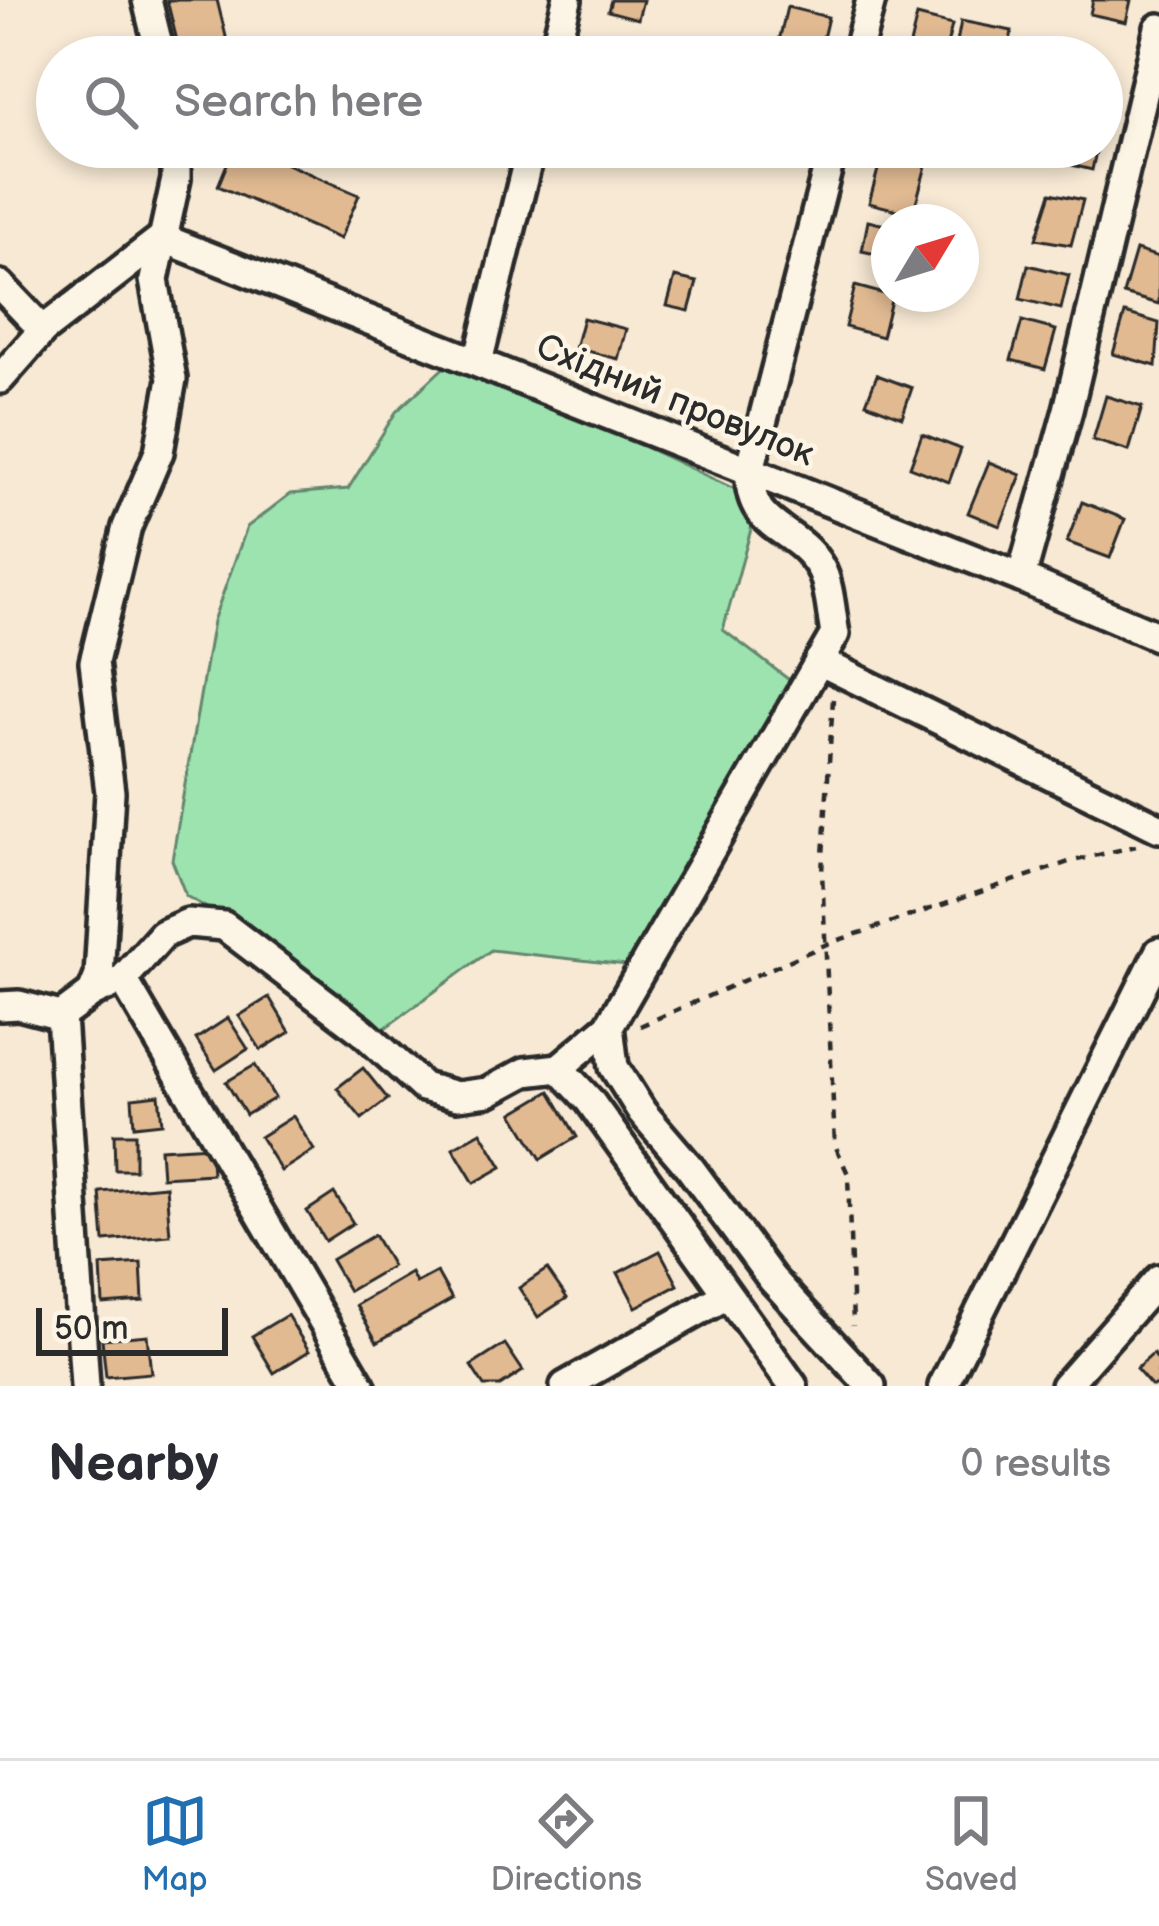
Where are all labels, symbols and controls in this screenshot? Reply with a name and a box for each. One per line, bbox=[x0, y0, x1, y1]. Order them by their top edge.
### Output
search box bbox=[36, 36, 1123, 168]
icon: search bbox=[78, 69, 144, 135]
text: Search here bbox=[174, 75, 423, 130]
north arrow bbox=[871, 204, 979, 312]
street label: Східний провулок bbox=[530, 326, 820, 476]
scale bar bbox=[36, 1302, 228, 1355]
text: 50 m bbox=[54, 1309, 129, 1349]
text: Nearby bbox=[48, 1434, 219, 1495]
text: 0 results bbox=[960, 1441, 1111, 1488]
tab: Map bbox=[141, 1788, 208, 1900]
tab: Directions bbox=[490, 1788, 642, 1900]
tab: Saved bbox=[925, 1788, 1018, 1900]

